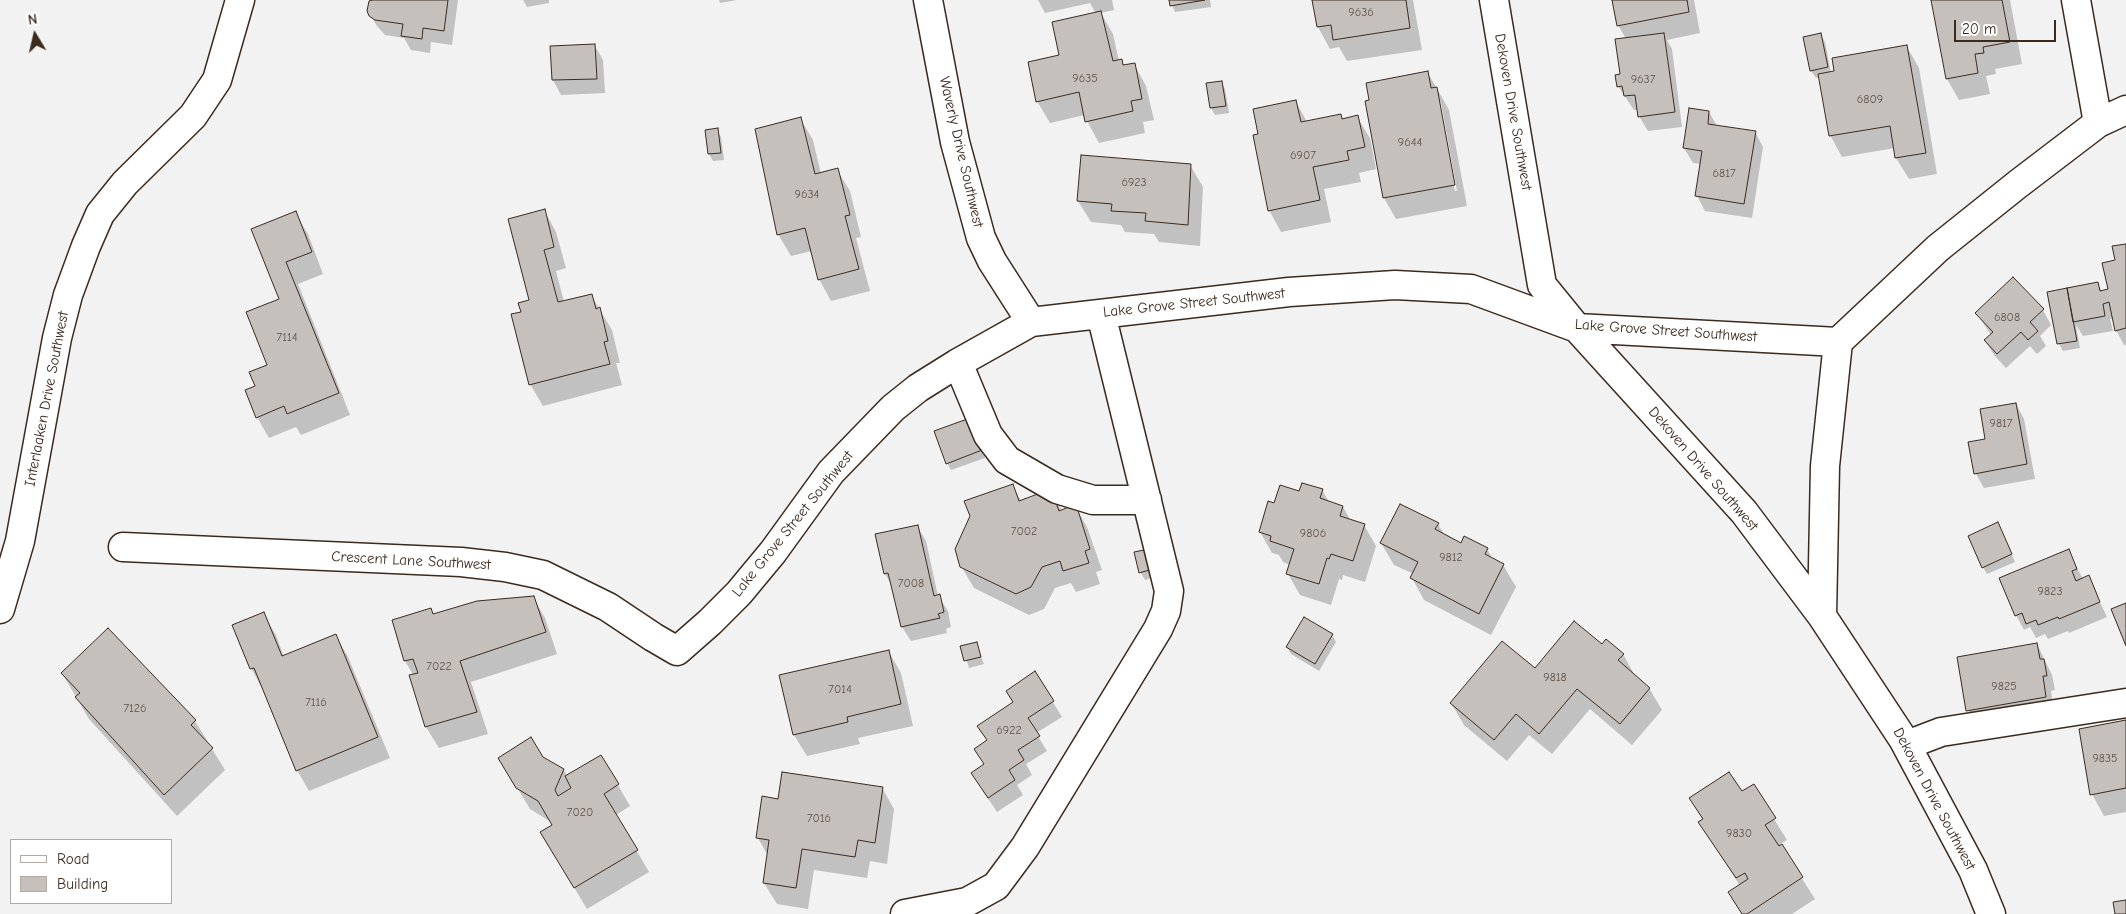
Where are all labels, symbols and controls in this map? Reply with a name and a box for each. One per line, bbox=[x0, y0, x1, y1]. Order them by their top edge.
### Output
house number: 9636 bbox=[1348, 6, 1374, 20]
north arrow bbox=[10, 10, 60, 60]
scale bar bbox=[1956, 10, 2058, 42]
text: N bbox=[27, 11, 38, 29]
text: 20 m bbox=[1962, 20, 1996, 38]
street label: Dekoven Drive Southwest bbox=[1490, 32, 1536, 192]
house number: 9635 bbox=[1072, 72, 1098, 86]
house number: 9637 bbox=[1631, 73, 1655, 87]
street label: Waverly Drive Southwest bbox=[935, 75, 987, 229]
house number: 6809 bbox=[1857, 93, 1883, 107]
house number: 9644 bbox=[1398, 136, 1422, 150]
house number: 6907 bbox=[1290, 149, 1316, 163]
house number: 6817 bbox=[1712, 167, 1736, 181]
house number: 6923 bbox=[1121, 176, 1147, 190]
house number: 9634 bbox=[795, 188, 819, 202]
street label: Lake Grove Street Southwest bbox=[1102, 285, 1286, 321]
street label: Interlaaken Drive Southwest bbox=[21, 310, 73, 488]
house number: 6808 bbox=[1994, 311, 2020, 325]
street label: Lake Grove Street Southwest bbox=[1574, 316, 1758, 346]
house number: 7114 bbox=[277, 331, 297, 345]
street label: Dekoven Drive Southwest bbox=[1644, 403, 1762, 535]
house number: 9817 bbox=[1990, 417, 2012, 431]
street label: Lake Grove Street Southwest bbox=[729, 447, 857, 601]
house number: 7002 bbox=[1011, 525, 1037, 539]
house number: 9806 bbox=[1300, 527, 1326, 541]
street label: Crescent Lane Southwest bbox=[331, 548, 491, 574]
house number: 9812 bbox=[1439, 551, 1463, 565]
house number: 7008 bbox=[898, 577, 924, 591]
house number: 9823 bbox=[2038, 585, 2062, 599]
house number: 7022 bbox=[426, 660, 452, 674]
house number: 9818 bbox=[1543, 671, 1567, 685]
house number: 9825 bbox=[1991, 680, 2017, 694]
house number: 7014 bbox=[828, 683, 852, 697]
house number: 7116 bbox=[305, 696, 327, 710]
house number: 7126 bbox=[123, 702, 147, 716]
house number: 6922 bbox=[996, 724, 1022, 738]
street label: Dekoven Drive Southwest bbox=[1889, 725, 1979, 873]
house number: 9835 bbox=[2092, 752, 2118, 766]
house number: 7020 bbox=[567, 806, 593, 820]
house number: 7016 bbox=[807, 812, 831, 826]
house number: 9830 bbox=[1726, 827, 1752, 841]
legend bbox=[10, 839, 172, 904]
text: Road bbox=[57, 850, 89, 868]
text: Building bbox=[57, 875, 108, 893]

